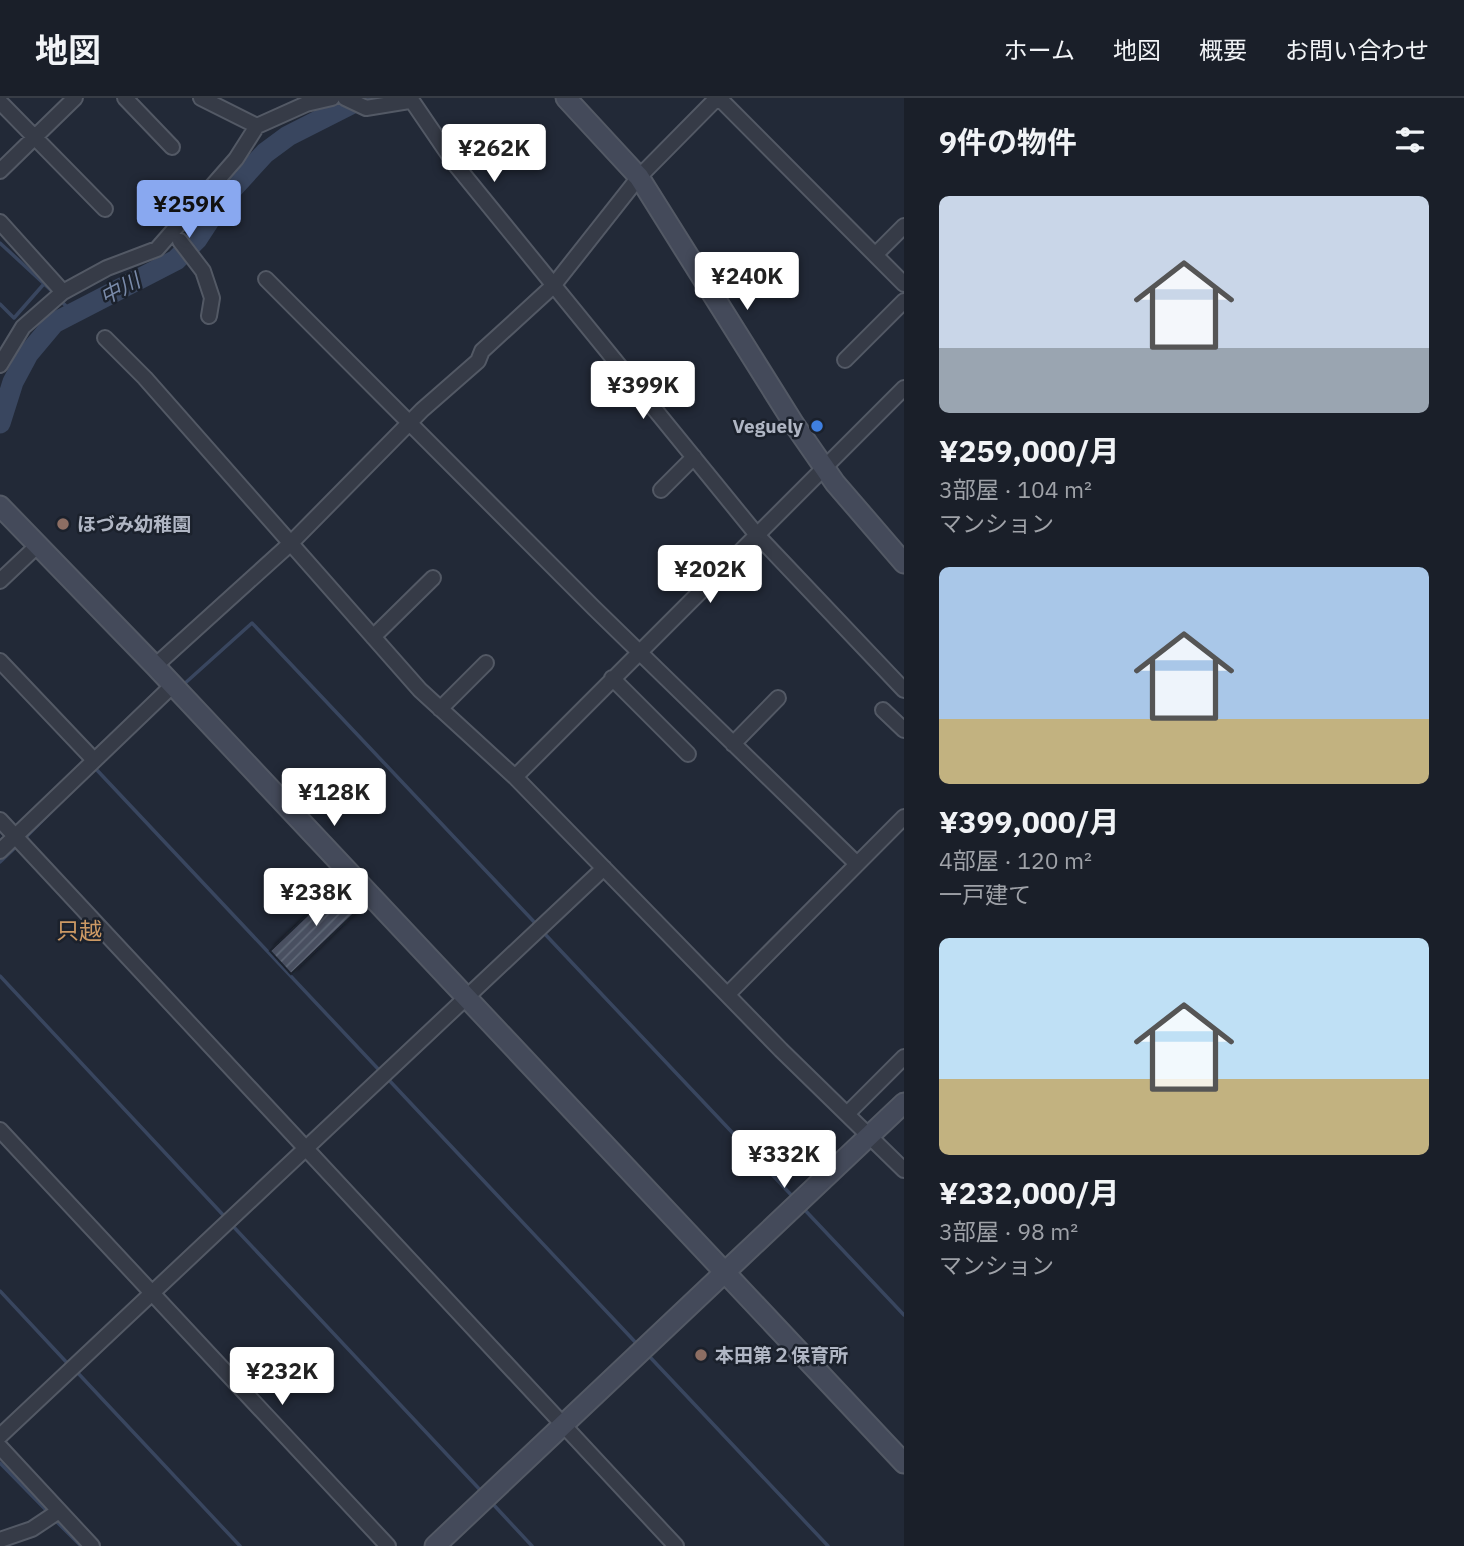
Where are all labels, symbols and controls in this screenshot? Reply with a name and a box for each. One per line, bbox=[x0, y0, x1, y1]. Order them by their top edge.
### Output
text: 地図 bbox=[35, 28, 101, 71]
text: ホーム bbox=[1004, 34, 1075, 66]
text: 地図 bbox=[1113, 34, 1161, 66]
text: 概要 bbox=[1199, 34, 1247, 66]
text: お問い合わせ bbox=[1285, 34, 1429, 66]
icon: filters bbox=[1391, 121, 1429, 159]
text: 9件の物件 bbox=[939, 122, 1077, 161]
pin: ¥262K bbox=[445, 125, 543, 184]
text: ¥262K bbox=[458, 132, 530, 162]
pin: ¥259K bbox=[140, 180, 238, 240]
text: ¥259K bbox=[153, 188, 225, 218]
icon: home bbox=[1121, 242, 1247, 368]
pin: ¥240K bbox=[698, 252, 796, 312]
text: ¥240K bbox=[711, 260, 783, 290]
water label: 中川 bbox=[94, 265, 146, 310]
pin: ¥399K bbox=[594, 362, 692, 421]
text: ¥399K bbox=[607, 369, 679, 399]
place label: Veguely bbox=[732, 414, 804, 438]
marker: Veguely bbox=[809, 418, 825, 434]
text: ¥259,000/月 bbox=[939, 431, 1120, 470]
text: 3部屋 · 104 m² bbox=[939, 474, 1092, 504]
text: マンション bbox=[939, 508, 1054, 538]
place label: ほづみ幼稚園 bbox=[77, 512, 191, 536]
marker: ほづみ幼稚園 bbox=[55, 516, 71, 532]
pin: ¥202K bbox=[661, 546, 759, 605]
text: ¥202K bbox=[674, 553, 746, 583]
icon: home bbox=[1121, 613, 1247, 739]
pin: ¥128K bbox=[285, 768, 383, 828]
text: ¥128K bbox=[298, 776, 370, 806]
text: ¥399,000/月 bbox=[939, 802, 1120, 841]
text: 4部屋 · 120 m² bbox=[939, 845, 1092, 875]
pin: ¥238K bbox=[267, 868, 365, 928]
text: ¥238K bbox=[280, 876, 352, 906]
text: 一戸建て bbox=[939, 879, 1031, 909]
district label: 只越 bbox=[56, 915, 102, 945]
icon: home bbox=[1121, 984, 1247, 1110]
pin: ¥332K bbox=[735, 1130, 833, 1190]
text: ¥332K bbox=[748, 1138, 820, 1168]
text: ¥232,000/月 bbox=[939, 1173, 1120, 1212]
text: 3部屋 · 98 m² bbox=[939, 1216, 1078, 1246]
text: マンション bbox=[939, 1250, 1054, 1280]
place label: 本田第２保育所 bbox=[715, 1343, 848, 1367]
marker: 本田第２保育所 bbox=[693, 1347, 709, 1363]
pin: ¥232K bbox=[233, 1348, 331, 1407]
text: ¥232K bbox=[246, 1355, 318, 1385]

